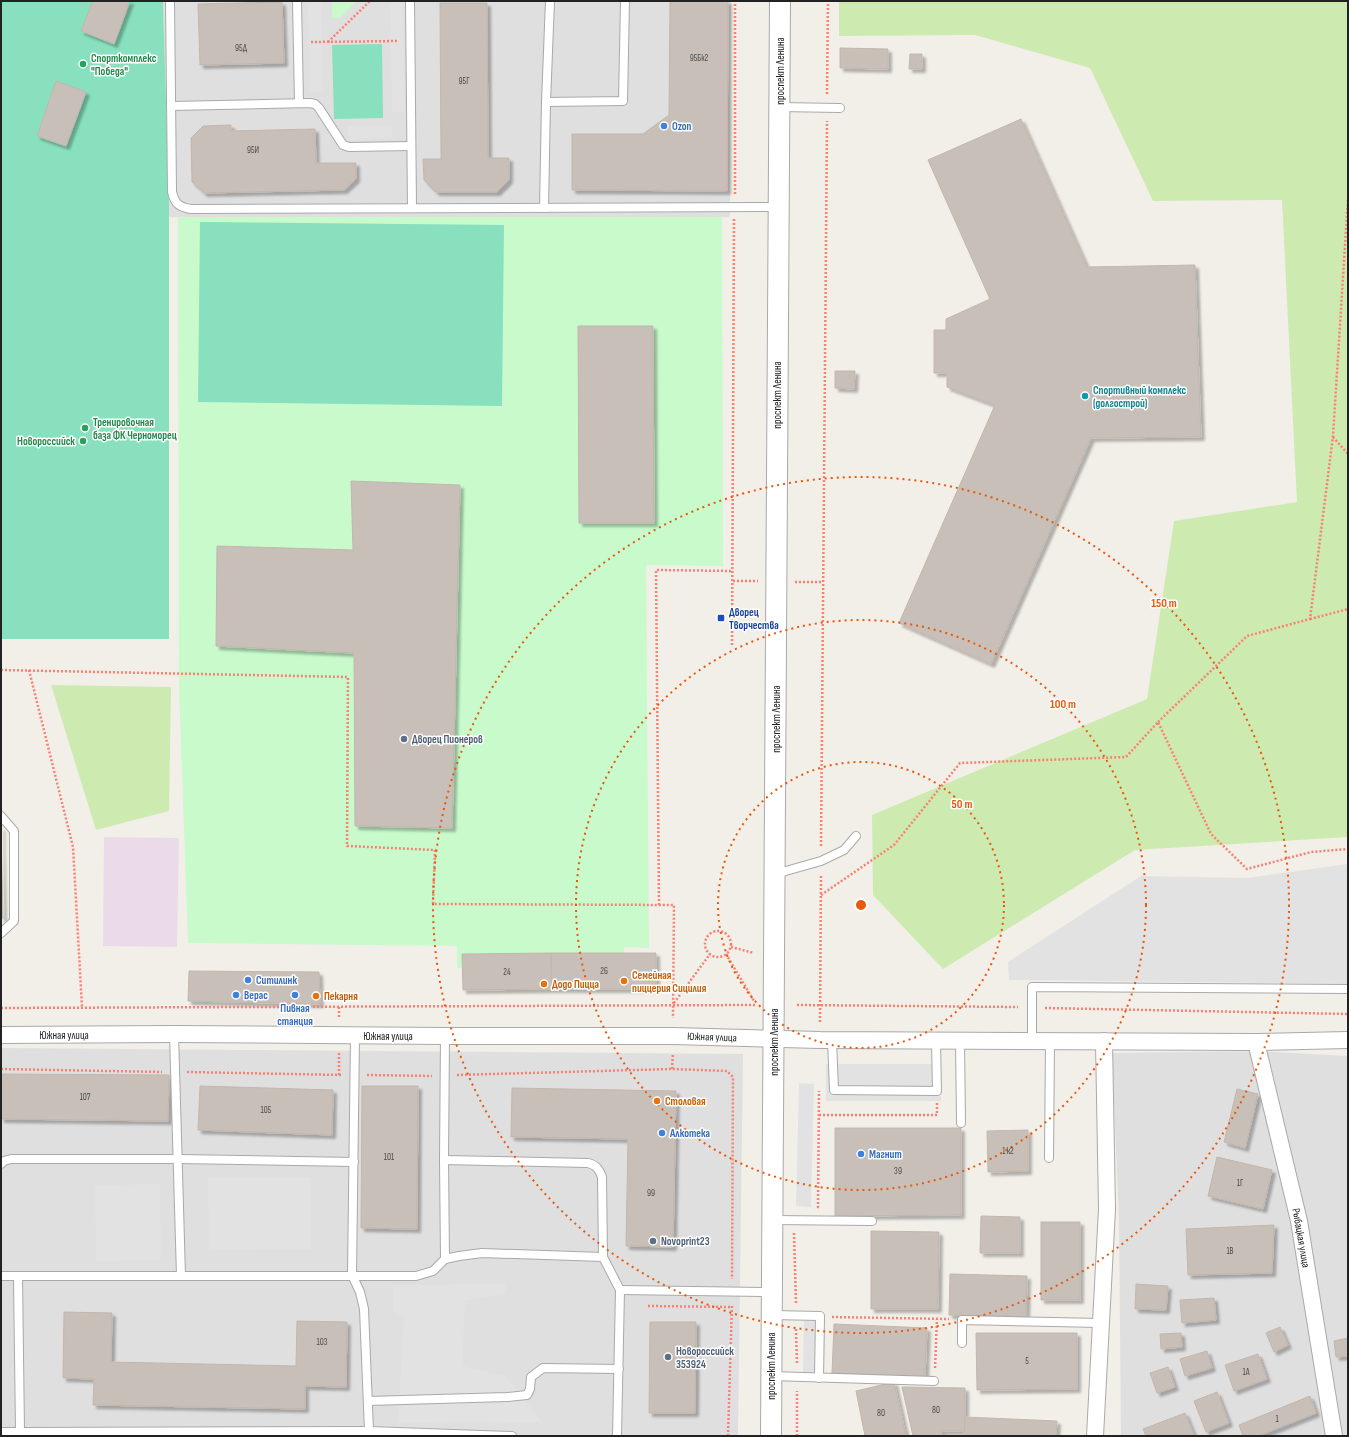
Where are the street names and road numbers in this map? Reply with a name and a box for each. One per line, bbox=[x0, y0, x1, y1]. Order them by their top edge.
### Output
street label: проспект Ленина bbox=[774, 37, 787, 105]
street label: проспект Ленина bbox=[771, 361, 784, 429]
street label: проспект Ленина bbox=[770, 685, 783, 753]
street label: проспект Ленина bbox=[768, 1008, 781, 1076]
street label: Южная улица bbox=[39, 1029, 89, 1042]
street label: Южная улица bbox=[363, 1030, 413, 1043]
street label: Южная улица bbox=[687, 1030, 737, 1044]
street label: Рыбацкая улица bbox=[1289, 1207, 1313, 1269]
street label: проспект Ленина bbox=[765, 1332, 778, 1400]

